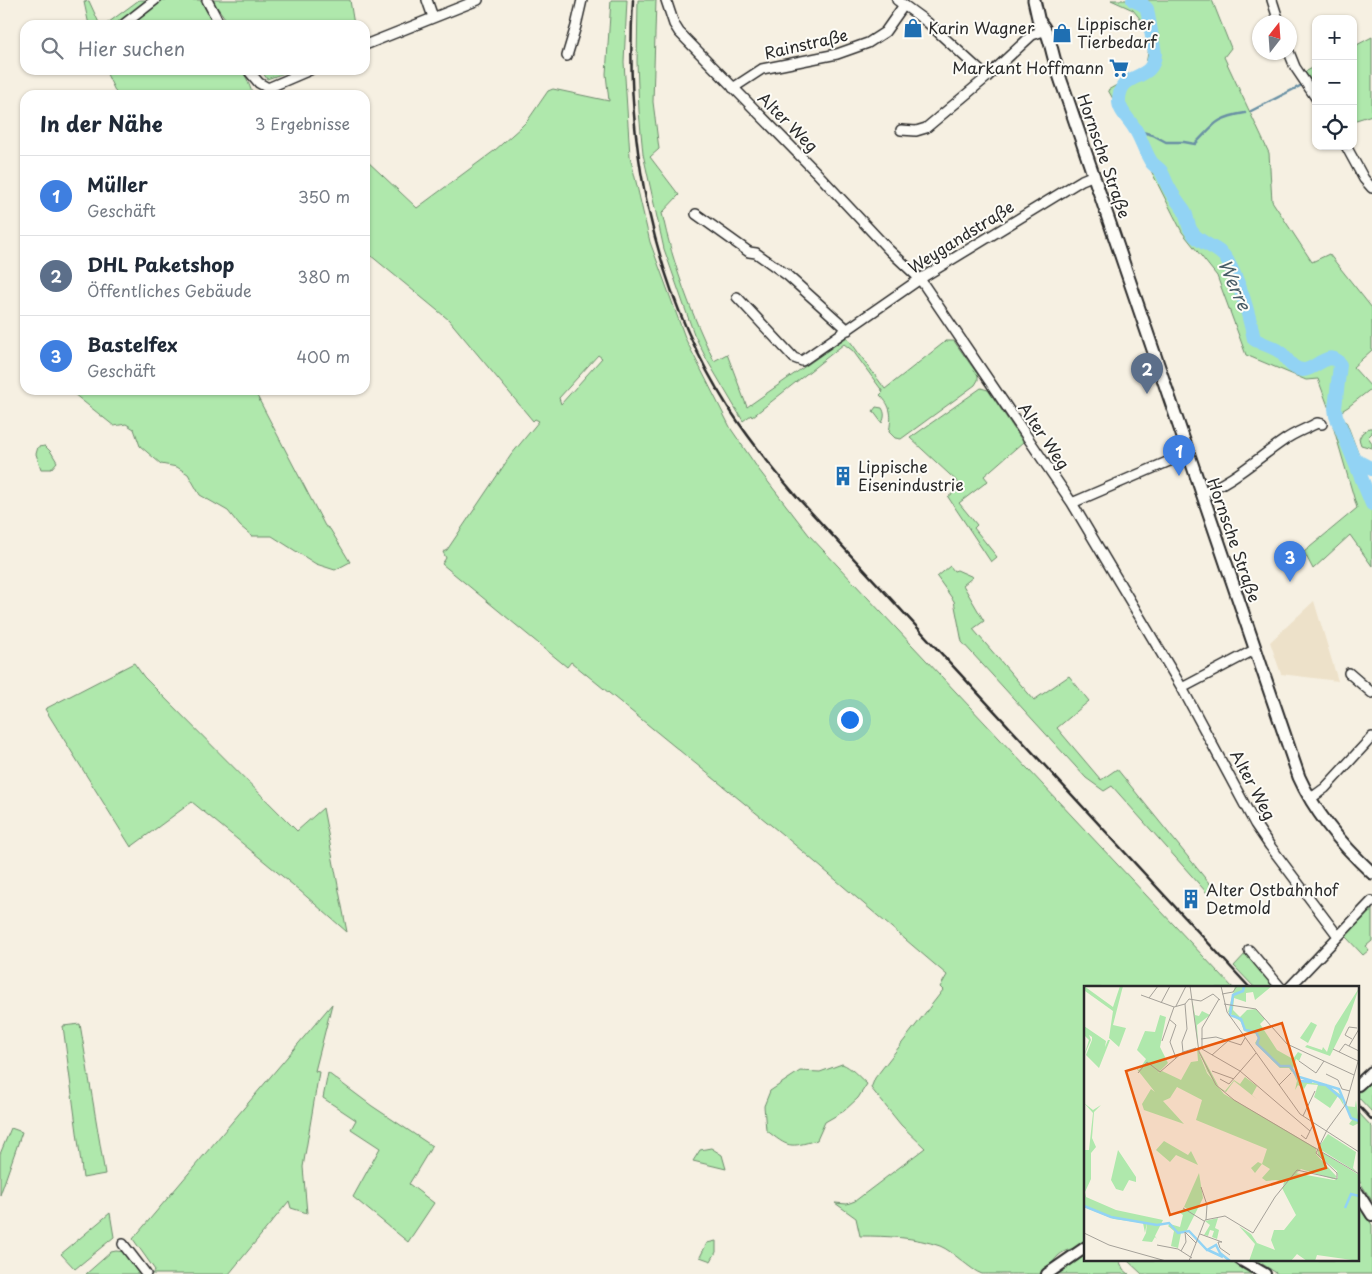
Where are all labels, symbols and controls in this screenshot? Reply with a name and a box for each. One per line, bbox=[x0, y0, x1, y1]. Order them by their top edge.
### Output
place label: Lippischer Tierbedarf bbox=[1077, 11, 1158, 53]
place label: Karin Wagner bbox=[928, 15, 1035, 39]
north arrow bbox=[1252, 15, 1297, 60]
map controls bbox=[1312, 15, 1357, 150]
button: + bbox=[1312, 15, 1357, 60]
shop icon: Karin Wagner bbox=[902, 17, 924, 39]
search box bbox=[20, 20, 370, 75]
street label: Rainstraße bbox=[762, 22, 850, 64]
shop icon: Lippischer Tierbedarf bbox=[1051, 22, 1073, 44]
icon: search bbox=[38, 34, 66, 62]
text: Hier suchen bbox=[78, 34, 185, 62]
place label: Markant Hoffmann bbox=[952, 55, 1104, 79]
supermarket icon: Markant Hoffmann bbox=[1108, 57, 1130, 79]
button: − bbox=[1312, 60, 1357, 105]
street label: Alter Weg bbox=[753, 86, 824, 157]
street label: Hornsche Straße bbox=[1072, 90, 1137, 221]
button: locate bbox=[1312, 105, 1357, 150]
text: In der Nähe bbox=[40, 107, 162, 139]
text: 3 Ergebnisse bbox=[255, 111, 350, 135]
text: Müller bbox=[87, 170, 148, 198]
text: 1 bbox=[52, 184, 60, 208]
text: 350 m bbox=[298, 184, 350, 208]
street label: Weygandstraße bbox=[903, 194, 1018, 278]
text: Geschäft bbox=[87, 198, 156, 222]
text: DHL Paketshop bbox=[87, 250, 235, 278]
water label: Werre bbox=[1212, 255, 1259, 316]
text: 2 bbox=[50, 264, 62, 288]
text: 380 m bbox=[298, 264, 350, 288]
text: Öffentliches Gebäude bbox=[87, 278, 252, 302]
text: Bastelfex bbox=[87, 330, 177, 358]
text: 3 bbox=[51, 344, 61, 368]
text: 400 m bbox=[297, 344, 350, 368]
pin: 2 bbox=[1131, 353, 1163, 394]
text: Geschäft bbox=[87, 358, 156, 382]
street label: Alter Weg bbox=[1014, 397, 1076, 474]
pin: 1 bbox=[1163, 435, 1195, 476]
place label: Lippische Eisenindustrie bbox=[858, 454, 964, 496]
building icon: Lippische Eisenindustrie bbox=[832, 465, 854, 487]
street label: Hornsche Straße bbox=[1202, 474, 1267, 605]
pin: 3 bbox=[1274, 541, 1306, 582]
your location bbox=[837, 707, 863, 733]
street label: Alter Weg bbox=[1225, 745, 1282, 824]
place label: Alter Ostbahnhof Detmold bbox=[1206, 877, 1340, 919]
building icon: Alter Ostbahnhof Detmold bbox=[1180, 888, 1202, 910]
inset map bbox=[1084, 986, 1360, 1262]

